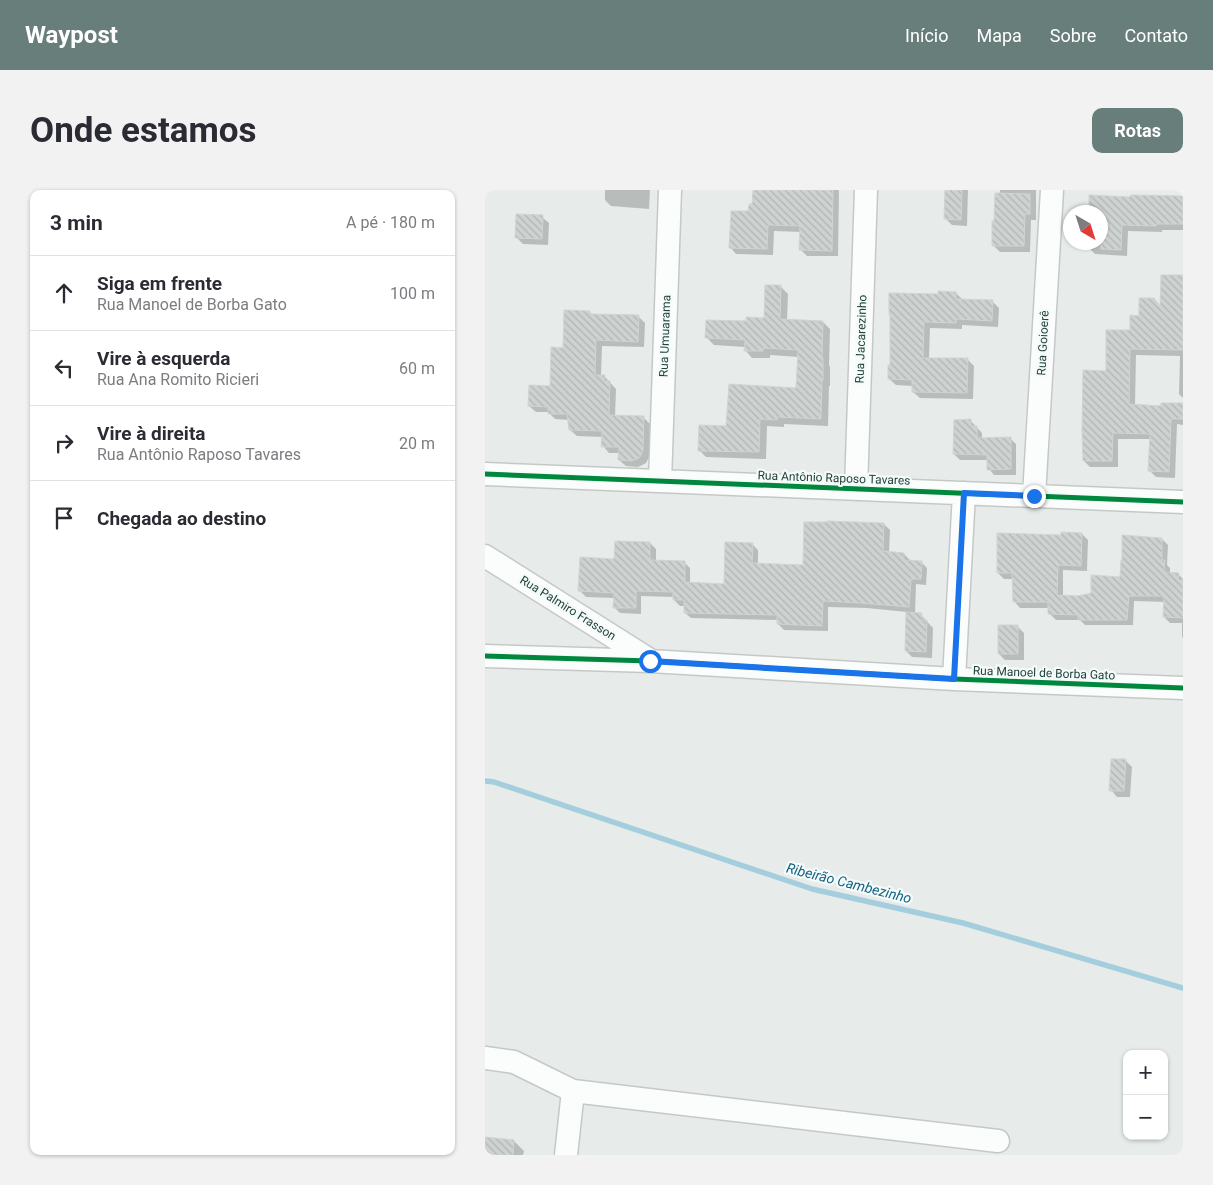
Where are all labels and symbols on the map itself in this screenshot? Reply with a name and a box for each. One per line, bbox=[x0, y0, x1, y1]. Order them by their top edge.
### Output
north arrow bbox=[1063, 205, 1108, 250]
street label: Rua Jacarezinho bbox=[852, 294, 870, 384]
street label: Rua Umuarama bbox=[657, 295, 673, 377]
street label: Rua Goioerê bbox=[1034, 310, 1052, 376]
street label: Rua Antônio Raposo Tavares bbox=[757, 468, 911, 488]
route end bbox=[1023, 485, 1046, 508]
street label: Rua Palmiro Frasson bbox=[517, 573, 619, 643]
route start bbox=[639, 650, 662, 673]
street label: Rua Manoel de Borba Gato bbox=[973, 664, 1116, 682]
water label: Ribeirão Cambezinho bbox=[785, 860, 913, 906]

